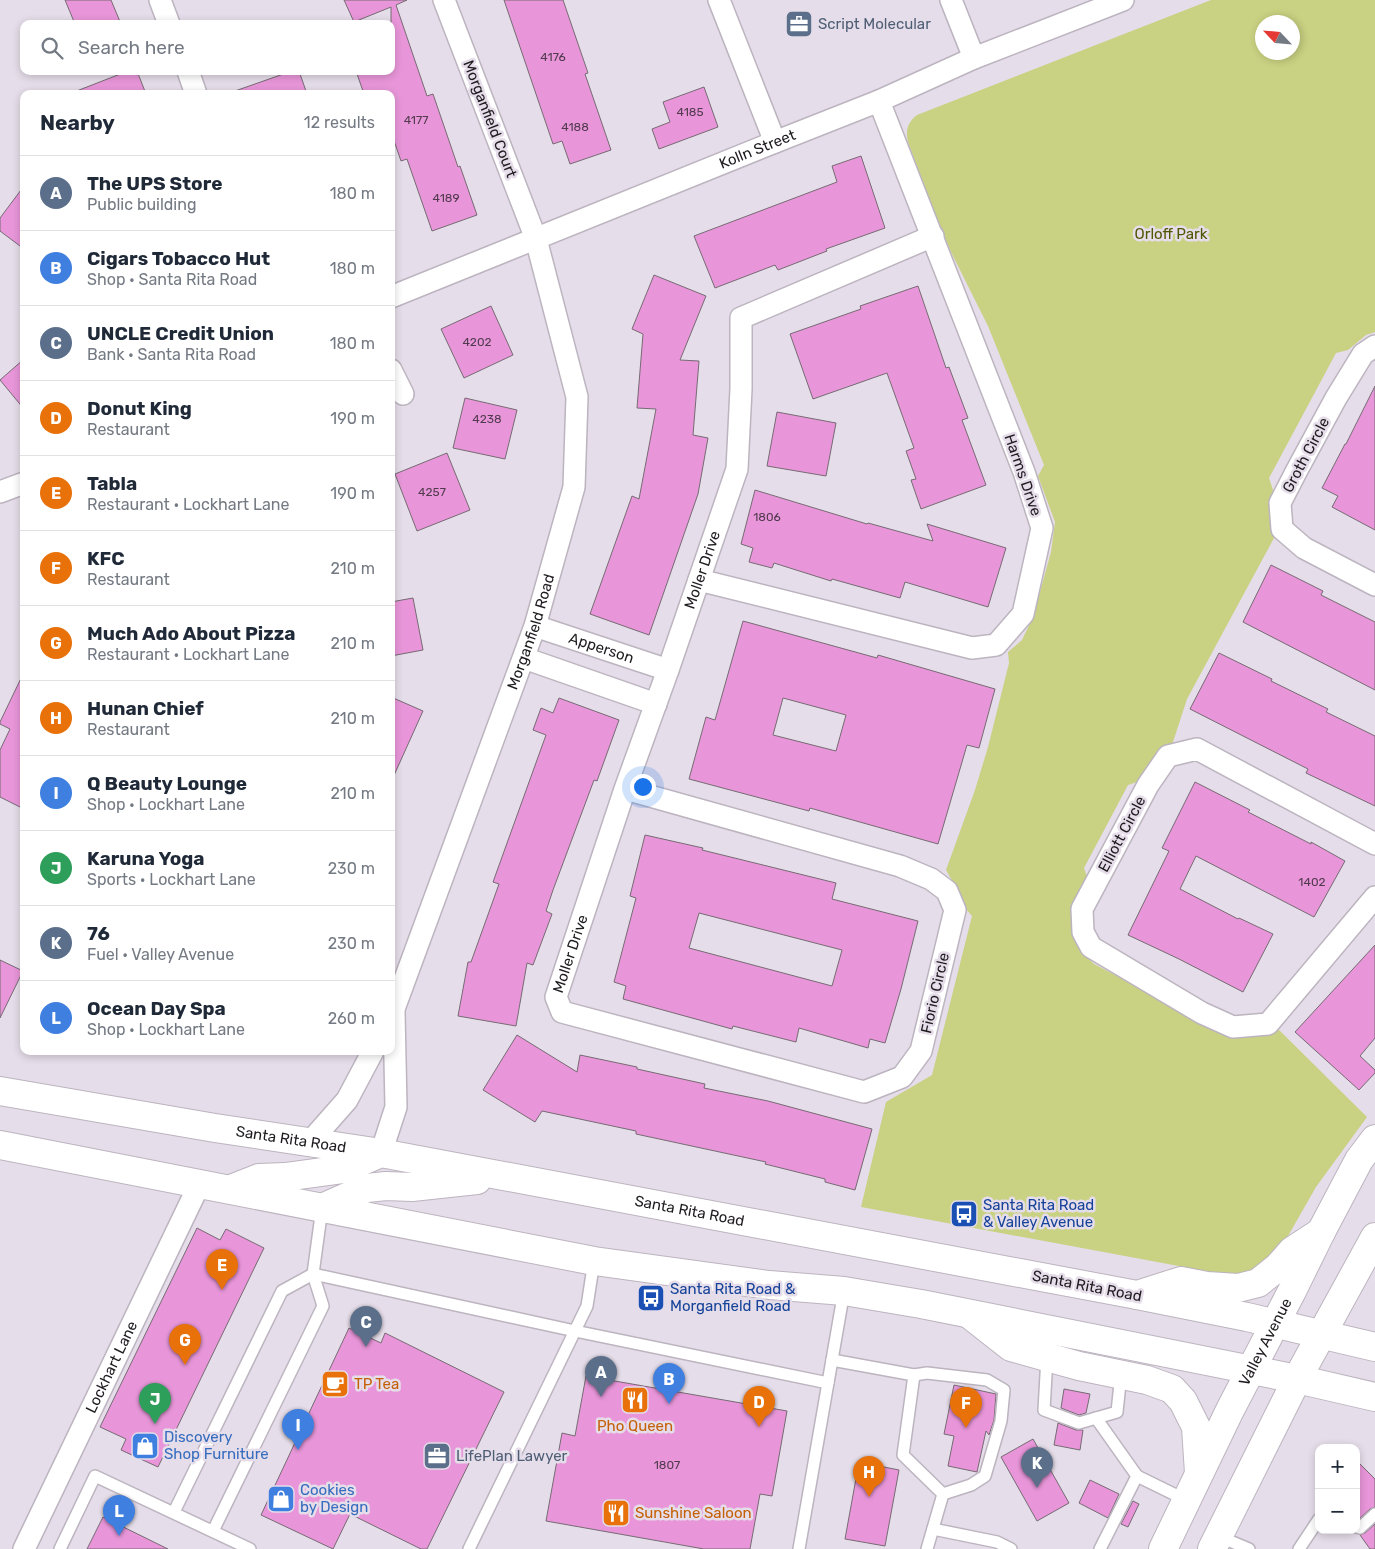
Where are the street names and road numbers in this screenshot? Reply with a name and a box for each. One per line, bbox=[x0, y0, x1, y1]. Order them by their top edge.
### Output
street label: Morganfield Court bbox=[459, 58, 521, 180]
street label: Kolln Street bbox=[716, 126, 798, 173]
street label: Groth Circle bbox=[1279, 414, 1333, 496]
street label: Harms Drive bbox=[1001, 432, 1045, 518]
street label: Moller Drive bbox=[681, 528, 724, 611]
street label: Morganfield Road bbox=[503, 572, 558, 692]
street label: Apperson bbox=[567, 629, 636, 667]
street label: Elliott Circle bbox=[1094, 793, 1150, 875]
street label: Moller Drive bbox=[549, 912, 592, 995]
street label: Fiorio Circle bbox=[917, 951, 953, 1035]
street label: Santa Rita Road bbox=[235, 1122, 347, 1157]
street label: Santa Rita Road bbox=[633, 1192, 746, 1230]
street label: Santa Rita Road bbox=[1031, 1267, 1143, 1305]
street label: Valley Avenue bbox=[1235, 1295, 1296, 1389]
street label: Lockhart Lane bbox=[82, 1318, 141, 1416]

